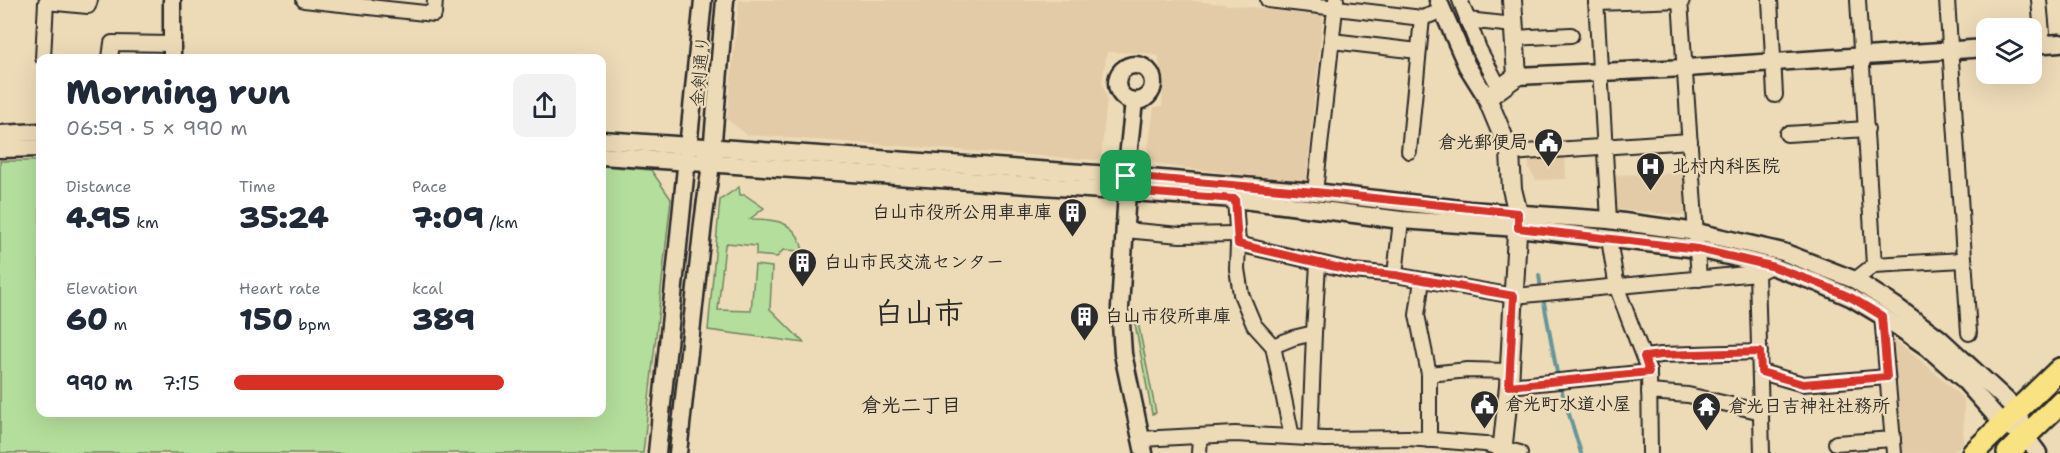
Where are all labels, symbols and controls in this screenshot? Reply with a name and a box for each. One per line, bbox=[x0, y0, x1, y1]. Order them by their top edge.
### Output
map controls bbox=[1976, 18, 2042, 84]
button: layers bbox=[1976, 18, 2042, 84]
street label: 金剣通り bbox=[685, 34, 715, 108]
text: Morning run bbox=[66, 70, 290, 115]
button: share bbox=[513, 74, 576, 137]
text: 06:59 · 5 × 990 m bbox=[66, 115, 247, 141]
public building icon: 倉光郵便局 bbox=[1533, 126, 1565, 168]
place label: 倉光郵便局 bbox=[1438, 130, 1528, 154]
pin bbox=[1100, 150, 1151, 201]
hospital icon: 北村内科医院 bbox=[1635, 150, 1667, 192]
place label: 北村内科医院 bbox=[1672, 154, 1780, 178]
icon: arrive bbox=[1109, 159, 1142, 192]
text: Distance bbox=[66, 176, 132, 197]
text: Time bbox=[239, 176, 276, 197]
text: Pace bbox=[412, 176, 447, 197]
building icon: 白山市役所公用車車庫 bbox=[1057, 196, 1089, 238]
text: 4.95 bbox=[66, 197, 131, 238]
text: 35:24 bbox=[239, 197, 329, 238]
text: 7:09 bbox=[412, 197, 484, 238]
place label: 白山市役所公用車車庫 bbox=[872, 200, 1052, 224]
text: km bbox=[131, 212, 159, 233]
text: /km bbox=[484, 212, 518, 233]
building icon: 白山市民交流センター bbox=[787, 246, 819, 288]
place label: 白山市民交流センター bbox=[824, 250, 1004, 274]
text: Elevation bbox=[66, 278, 138, 299]
text: Heart rate bbox=[239, 278, 321, 299]
text: kcal bbox=[412, 278, 443, 299]
district label: 白山市 bbox=[874, 292, 964, 333]
text: 60 bbox=[66, 299, 108, 340]
text: 150 bbox=[239, 299, 293, 340]
text: 389 bbox=[412, 299, 475, 340]
building icon: 白山市役所車庫 bbox=[1068, 300, 1100, 342]
place label: 白山市役所車庫 bbox=[1105, 304, 1231, 328]
text: m bbox=[108, 314, 127, 335]
text: bpm bbox=[293, 314, 331, 335]
text: 990 m bbox=[66, 370, 133, 396]
text: 7:15 bbox=[162, 370, 200, 396]
public building icon: 倉光町水道小屋 bbox=[1468, 388, 1500, 430]
temple icon: 倉光日吉神社社務所 bbox=[1691, 390, 1723, 432]
district label: 倉光二丁目 bbox=[861, 392, 961, 418]
place label: 倉光町水道小屋 bbox=[1505, 392, 1631, 416]
place label: 倉光日吉神社社務所 bbox=[1728, 394, 1890, 418]

